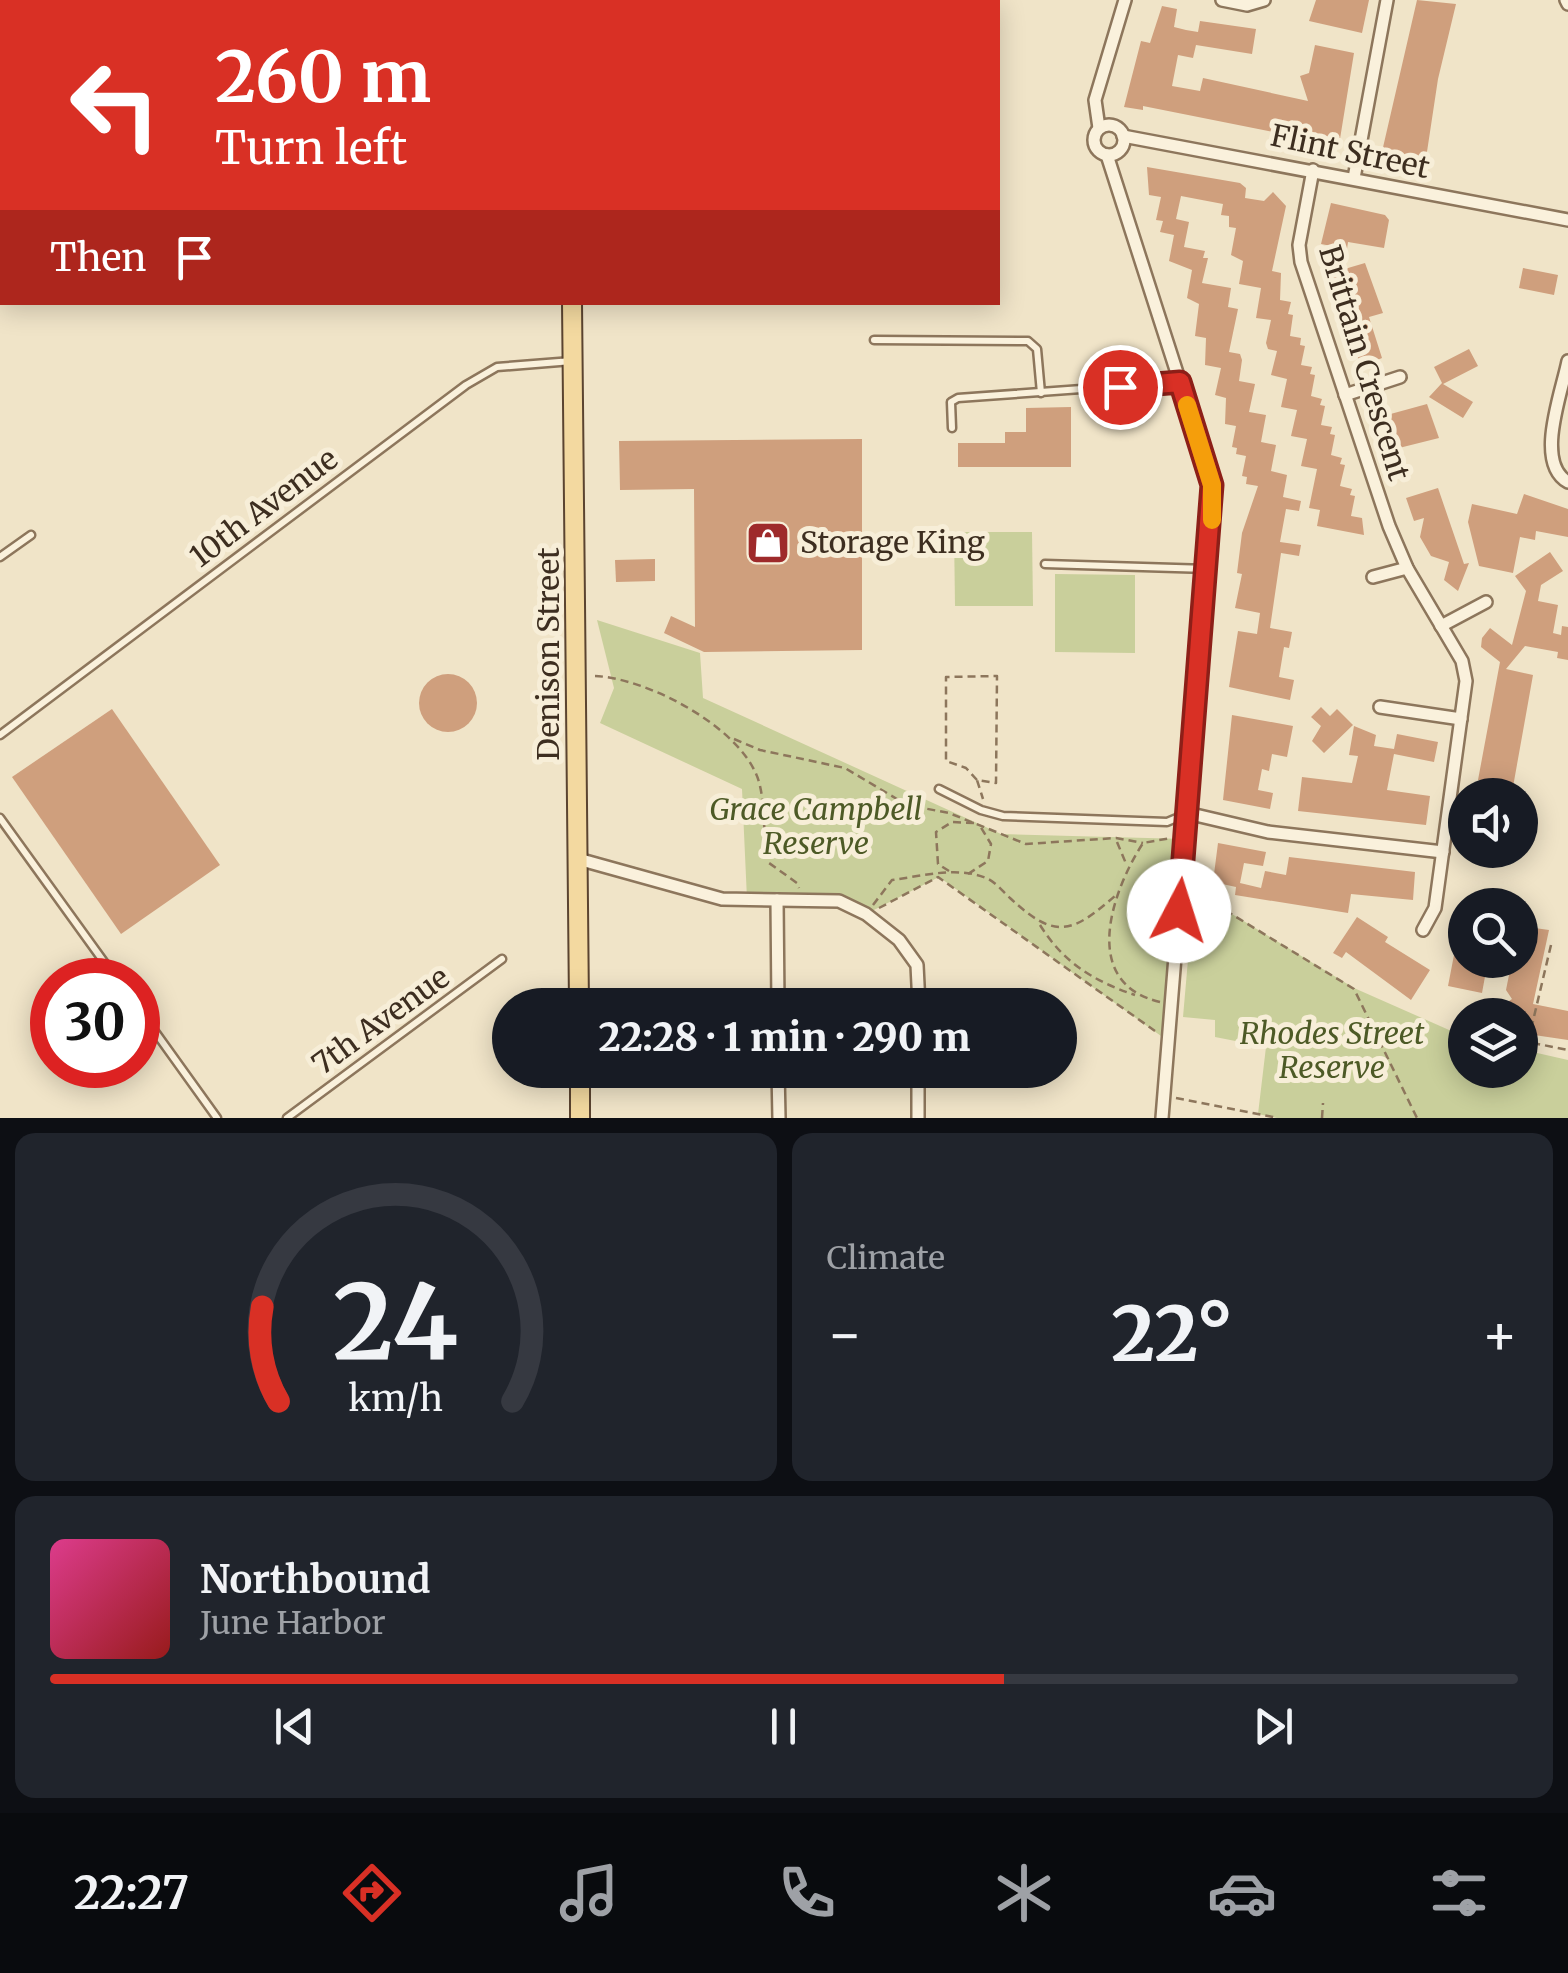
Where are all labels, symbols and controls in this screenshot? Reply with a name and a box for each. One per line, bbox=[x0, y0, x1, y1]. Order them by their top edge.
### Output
text: 260 m bbox=[215, 33, 431, 121]
icon: left bbox=[50, 40, 180, 170]
street label: Flint Street bbox=[1267, 116, 1433, 186]
text: Turn left bbox=[215, 120, 407, 176]
icon: arrive bbox=[167, 230, 222, 285]
text: Then bbox=[50, 234, 147, 281]
street label: Brittain Crescent bbox=[1311, 241, 1419, 485]
pin bbox=[1078, 345, 1163, 430]
icon: arrive bbox=[1093, 360, 1148, 415]
street label: 10th Avenue bbox=[182, 439, 345, 575]
shop icon: Storage King bbox=[745, 520, 791, 566]
place label: Storage King bbox=[800, 523, 985, 561]
street label: Denison Street bbox=[529, 547, 567, 761]
map controls bbox=[1448, 778, 1538, 1088]
button: sound bbox=[1448, 778, 1538, 868]
park label: Grace Campbell Reserve bbox=[710, 790, 922, 862]
position arrow bbox=[1127, 859, 1231, 963]
button: search bbox=[1448, 888, 1538, 978]
speed limit sign: 30 bbox=[30, 958, 160, 1088]
street label: 7th Avenue bbox=[304, 958, 456, 1083]
button: layers bbox=[1448, 998, 1538, 1088]
text: 22:28 · 1 min · 290 m bbox=[599, 1014, 970, 1061]
park label: Rhodes Street Reserve bbox=[1240, 1014, 1425, 1086]
text: Climate bbox=[827, 1238, 945, 1278]
text: 24 bbox=[333, 1257, 458, 1387]
text: 22° bbox=[1111, 1287, 1233, 1381]
text: − bbox=[827, 1300, 863, 1369]
text: + bbox=[1481, 1300, 1518, 1369]
text: km/h bbox=[348, 1376, 443, 1421]
text: Northbound bbox=[200, 1556, 430, 1603]
text: June Harbor bbox=[200, 1603, 386, 1643]
icon: previous bbox=[267, 1699, 322, 1754]
icon: pause bbox=[756, 1699, 811, 1754]
icon: next bbox=[1246, 1699, 1301, 1754]
icon: directions bbox=[337, 1858, 407, 1928]
icon: music bbox=[554, 1858, 624, 1928]
icon: phone bbox=[772, 1858, 842, 1928]
icon: climate bbox=[989, 1858, 1059, 1928]
icon: car bbox=[1207, 1858, 1277, 1928]
icon: filters bbox=[1424, 1858, 1494, 1928]
text: 22:27 bbox=[74, 1865, 189, 1921]

